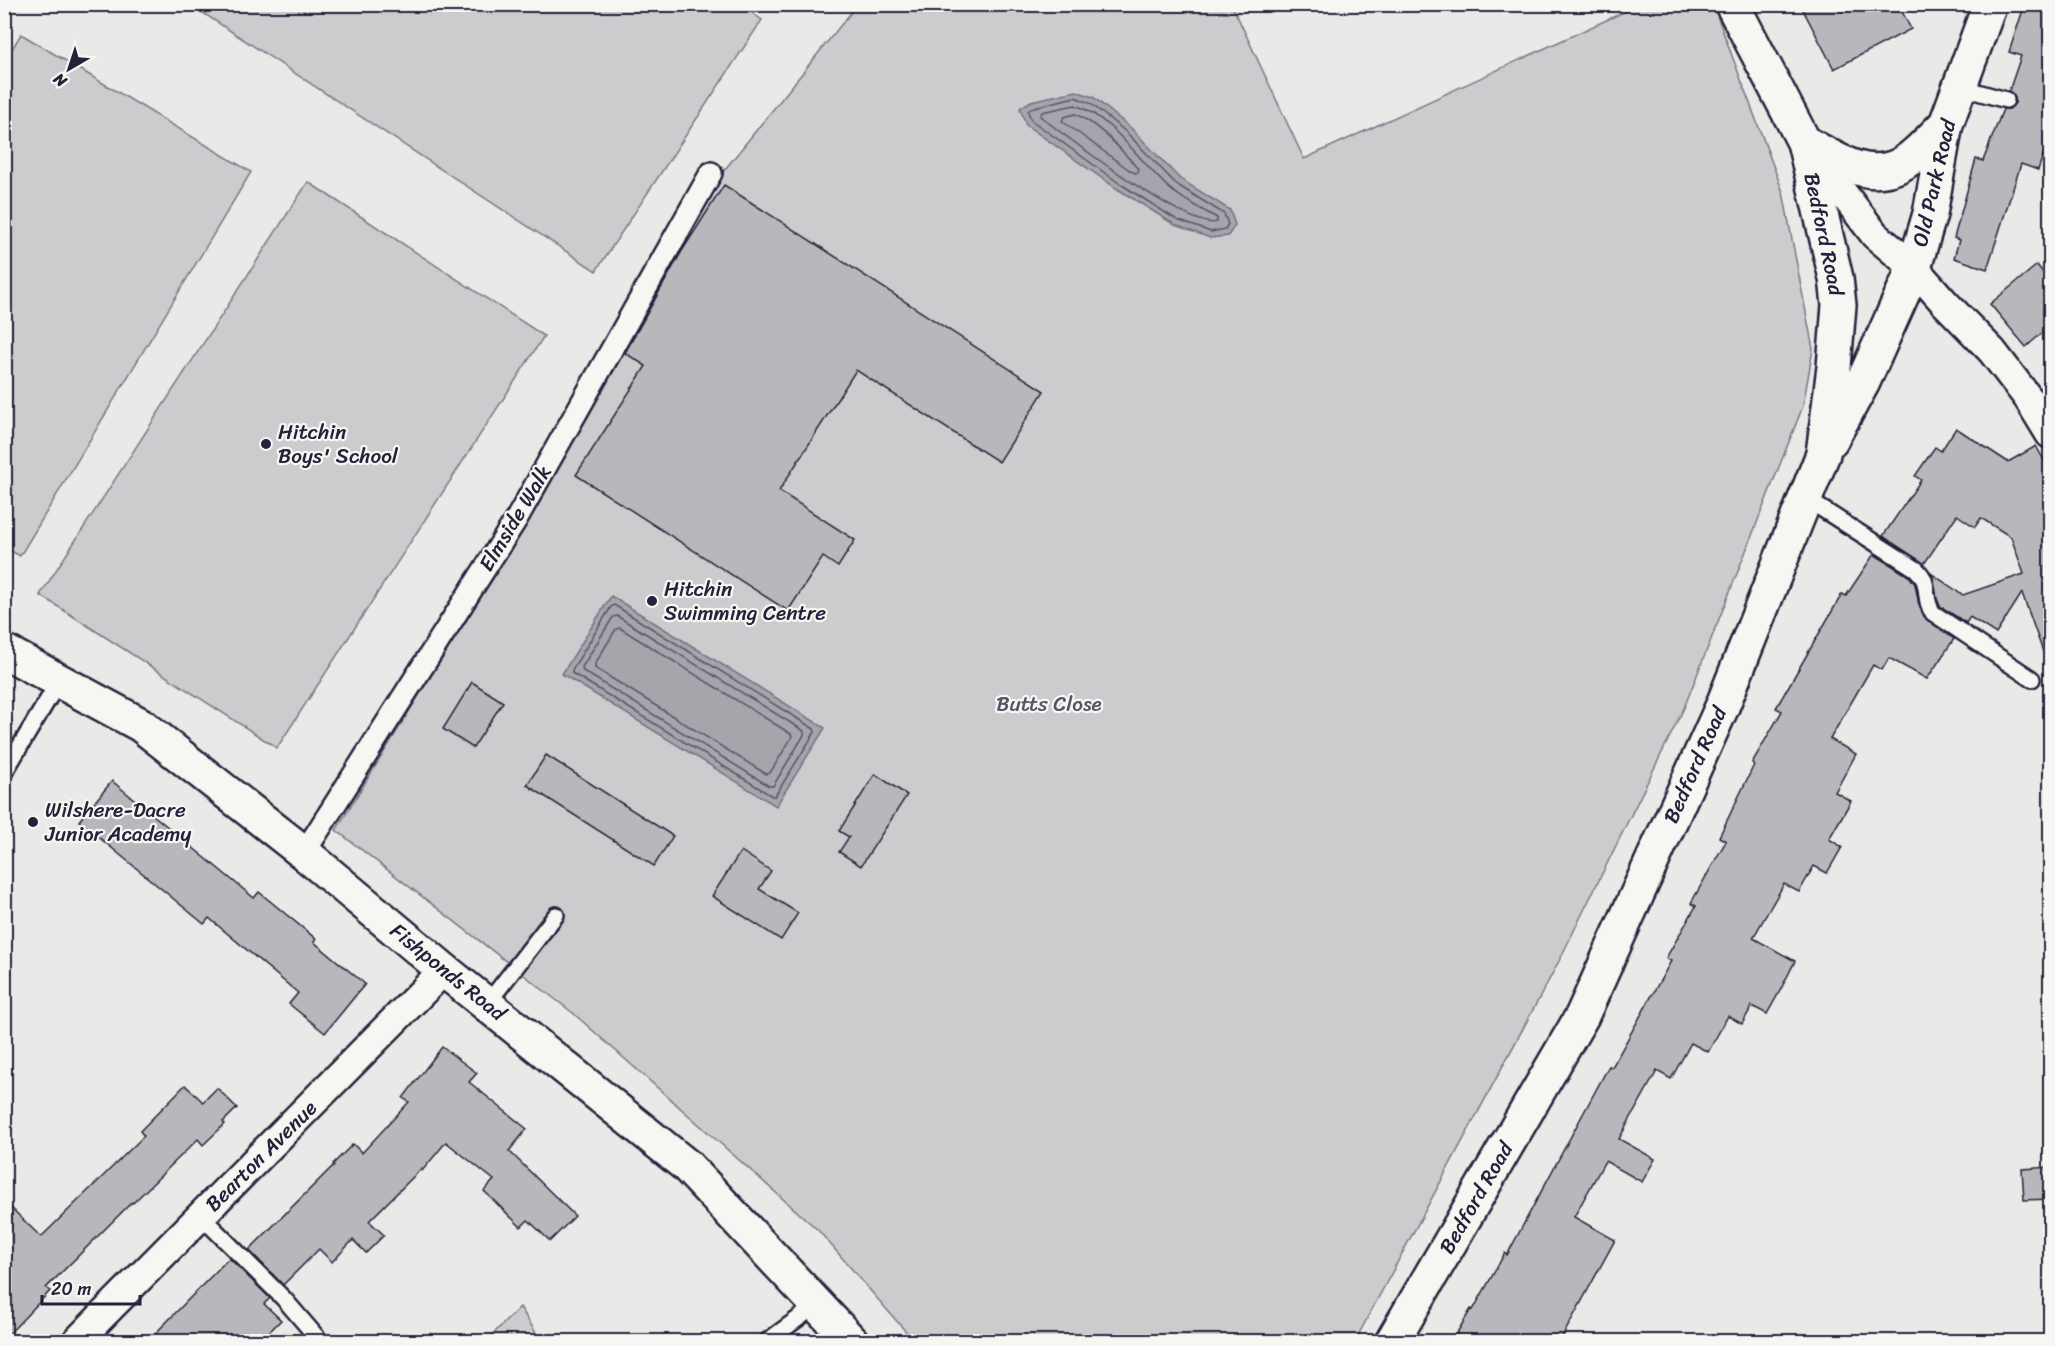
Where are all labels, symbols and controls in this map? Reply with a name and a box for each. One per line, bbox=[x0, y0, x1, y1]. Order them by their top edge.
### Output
north arrow bbox=[39, 39, 99, 99]
text: N bbox=[46, 65, 74, 96]
street label: Old Park Road bbox=[1901, 114, 1968, 250]
street label: Bedford Road bbox=[1792, 169, 1856, 301]
place label: Hitchin Boys' School bbox=[278, 413, 399, 475]
marker: Hitchin Boys' School bbox=[259, 437, 273, 451]
street label: Elmside Walk bbox=[468, 457, 562, 579]
place label: Hitchin Swimming Centre bbox=[664, 570, 826, 632]
marker: Hitchin Swimming Centre bbox=[645, 594, 659, 608]
park label: Butts Close bbox=[996, 685, 1102, 723]
street label: Bedford Road bbox=[1652, 699, 1739, 830]
place label: Wilshere-Dacre Junior Academy bbox=[44, 791, 191, 853]
marker: Wilshere-Dacre Junior Academy bbox=[26, 815, 40, 829]
street label: Fishponds Road bbox=[381, 913, 516, 1032]
street label: Bearton Avenue bbox=[196, 1091, 326, 1221]
street label: Bedford Road bbox=[1428, 1133, 1525, 1262]
scale bar bbox=[42, 1268, 140, 1306]
text: 20 m bbox=[51, 1273, 91, 1305]

